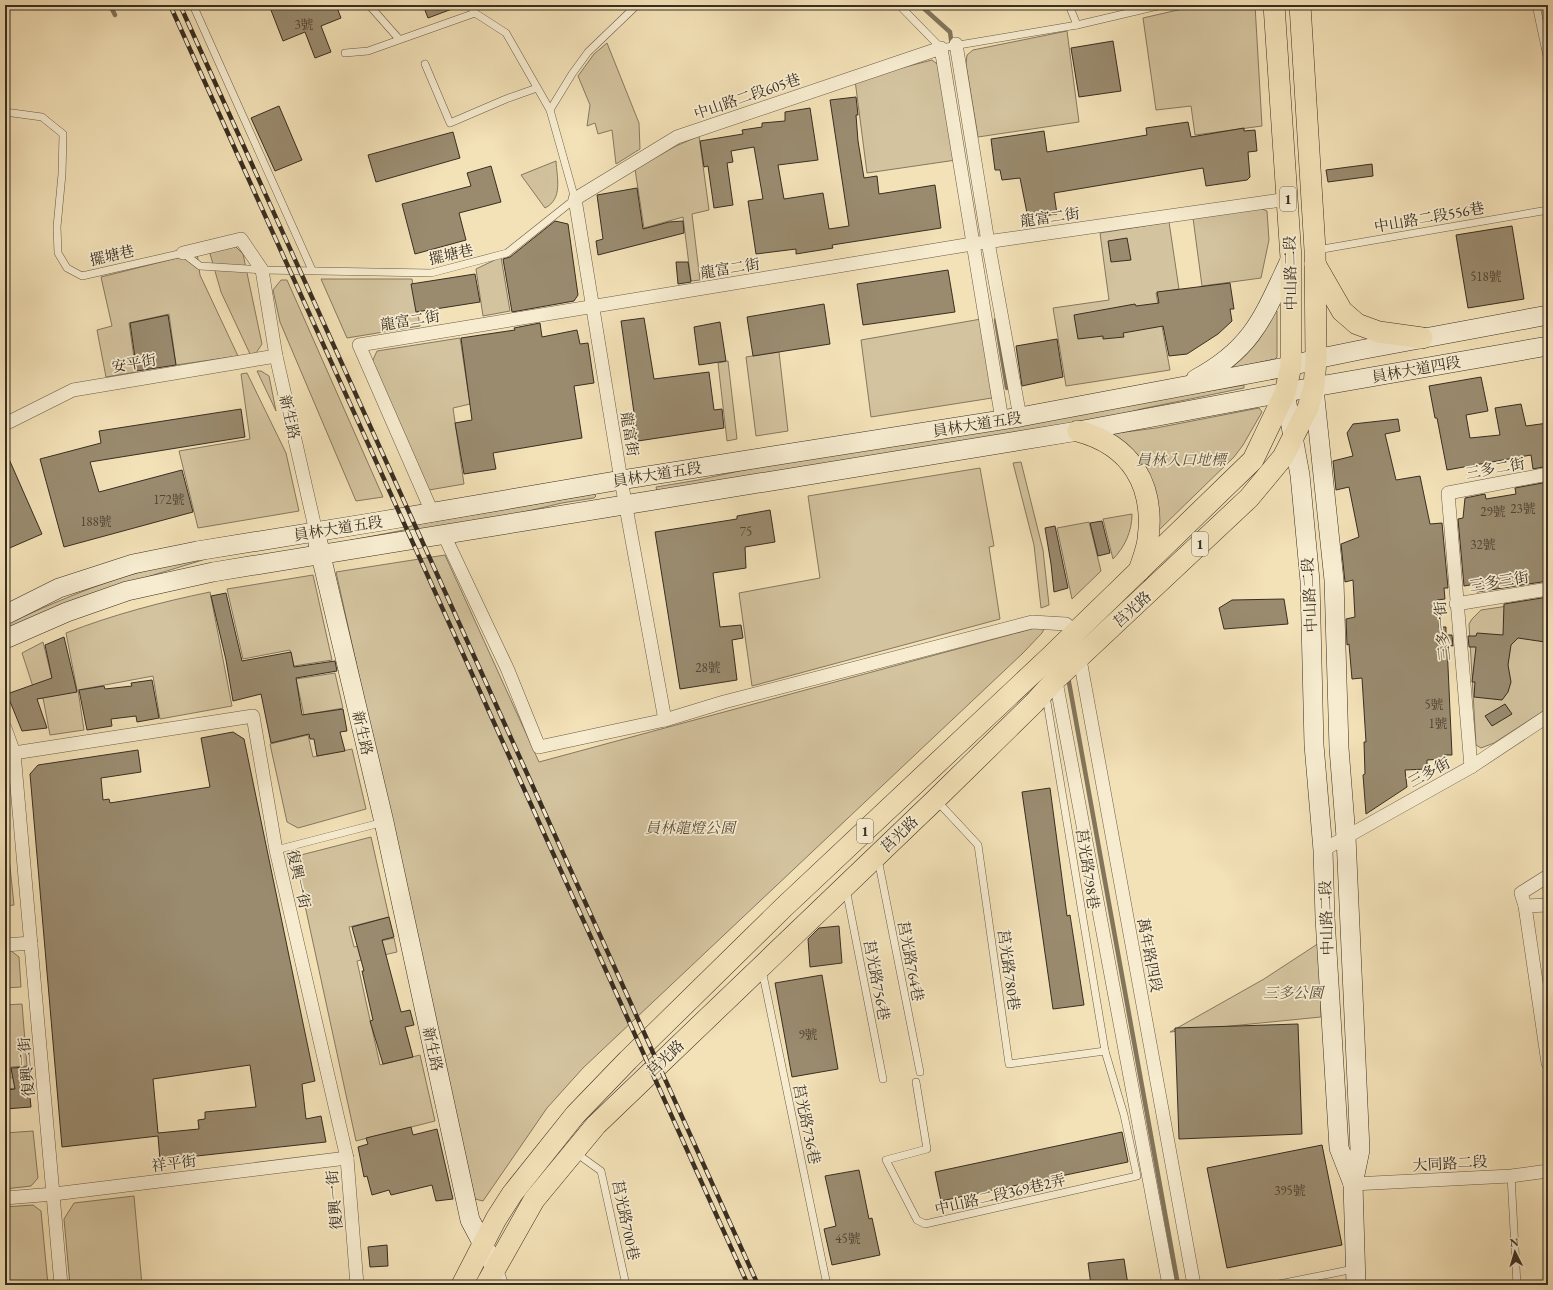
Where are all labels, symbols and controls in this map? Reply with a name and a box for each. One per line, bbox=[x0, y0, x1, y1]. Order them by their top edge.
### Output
house number: 3號 bbox=[294, 16, 314, 33]
street label: 中山路二段605巷 bbox=[691, 69, 803, 123]
road number: 1 bbox=[1280, 187, 1296, 211]
street label: 中山路二段556巷 bbox=[1372, 198, 1486, 236]
street label: 龍富二街 bbox=[1019, 203, 1081, 231]
street label: 中山路二段 bbox=[1280, 235, 1300, 311]
street label: 擺塘巷 bbox=[427, 240, 475, 268]
street label: 擺塘巷 bbox=[88, 241, 136, 269]
street label: 龍富二街 bbox=[699, 254, 761, 282]
house number: 518號 bbox=[1470, 268, 1502, 285]
street label: 龍富二街 bbox=[379, 306, 441, 334]
street label: 安平街 bbox=[110, 350, 158, 376]
street label: 員林大道四段 bbox=[1370, 352, 1462, 386]
street label: 新生路 bbox=[276, 393, 304, 441]
street label: 員林大道五段 bbox=[931, 408, 1023, 440]
street label: 龍富街 bbox=[617, 410, 643, 458]
park label: 員林入口地標 bbox=[1136, 450, 1229, 469]
street label: 三多二街 bbox=[1464, 453, 1526, 483]
street label: 員林大道五段 bbox=[611, 458, 703, 490]
house number: 172號 bbox=[153, 491, 185, 508]
house number: 23號 bbox=[1510, 500, 1536, 517]
house number: 29號 bbox=[1480, 503, 1506, 520]
street label: 員林大道五段 bbox=[292, 512, 384, 544]
house number: 188號 bbox=[80, 513, 112, 530]
house number: 75 bbox=[740, 523, 752, 540]
road number: 1 bbox=[1192, 532, 1208, 556]
house number: 32號 bbox=[1470, 536, 1496, 553]
street label: 中山路二段 bbox=[1298, 557, 1320, 633]
street label: 三多三街 bbox=[1468, 567, 1530, 595]
street label: 莒光路 bbox=[1109, 587, 1155, 631]
street label: 三多一街 bbox=[1430, 600, 1454, 662]
house number: 28號 bbox=[695, 659, 721, 676]
house number: 5號 bbox=[1424, 696, 1444, 713]
street label: 新生路 bbox=[349, 709, 377, 757]
house number: 1號 bbox=[1428, 715, 1448, 732]
street label: 三多街 bbox=[1405, 753, 1453, 791]
street label: 莒光路 bbox=[876, 812, 922, 856]
park label: 員林龍燈公園 bbox=[645, 818, 737, 837]
road number: 1 bbox=[857, 819, 873, 843]
street label: 莒光路798巷 bbox=[1072, 827, 1104, 911]
street label: 復興一街 bbox=[283, 848, 315, 910]
street label: 中山路二段 bbox=[1315, 880, 1337, 956]
street label: 萬年路四段 bbox=[1134, 916, 1166, 994]
street label: 莒光路764巷 bbox=[894, 919, 928, 1003]
street label: 莒光路780巷 bbox=[994, 928, 1024, 1012]
street label: 莒光路756巷 bbox=[860, 938, 894, 1022]
park label: 三多公園 bbox=[1263, 983, 1325, 1002]
street label: 新生路 bbox=[419, 1025, 447, 1073]
house number: 9號 bbox=[798, 1026, 818, 1043]
street label: 復興二街 bbox=[14, 1036, 38, 1098]
street label: 莒光路 bbox=[642, 1036, 688, 1080]
street label: 莒光路736巷 bbox=[789, 1082, 825, 1166]
street label: 祥平街 bbox=[151, 1151, 197, 1175]
street label: 大同路二段 bbox=[1412, 1152, 1488, 1174]
street label: 復興一街 bbox=[322, 1169, 346, 1231]
street label: 中山路二段369巷2弄 bbox=[933, 1170, 1067, 1218]
street label: 莒光路700巷 bbox=[608, 1178, 644, 1262]
house number: 395號 bbox=[1274, 1182, 1306, 1199]
house number: 45號 bbox=[835, 1230, 861, 1247]
north arrow bbox=[1495, 1232, 1535, 1272]
text: N bbox=[1509, 1235, 1519, 1249]

